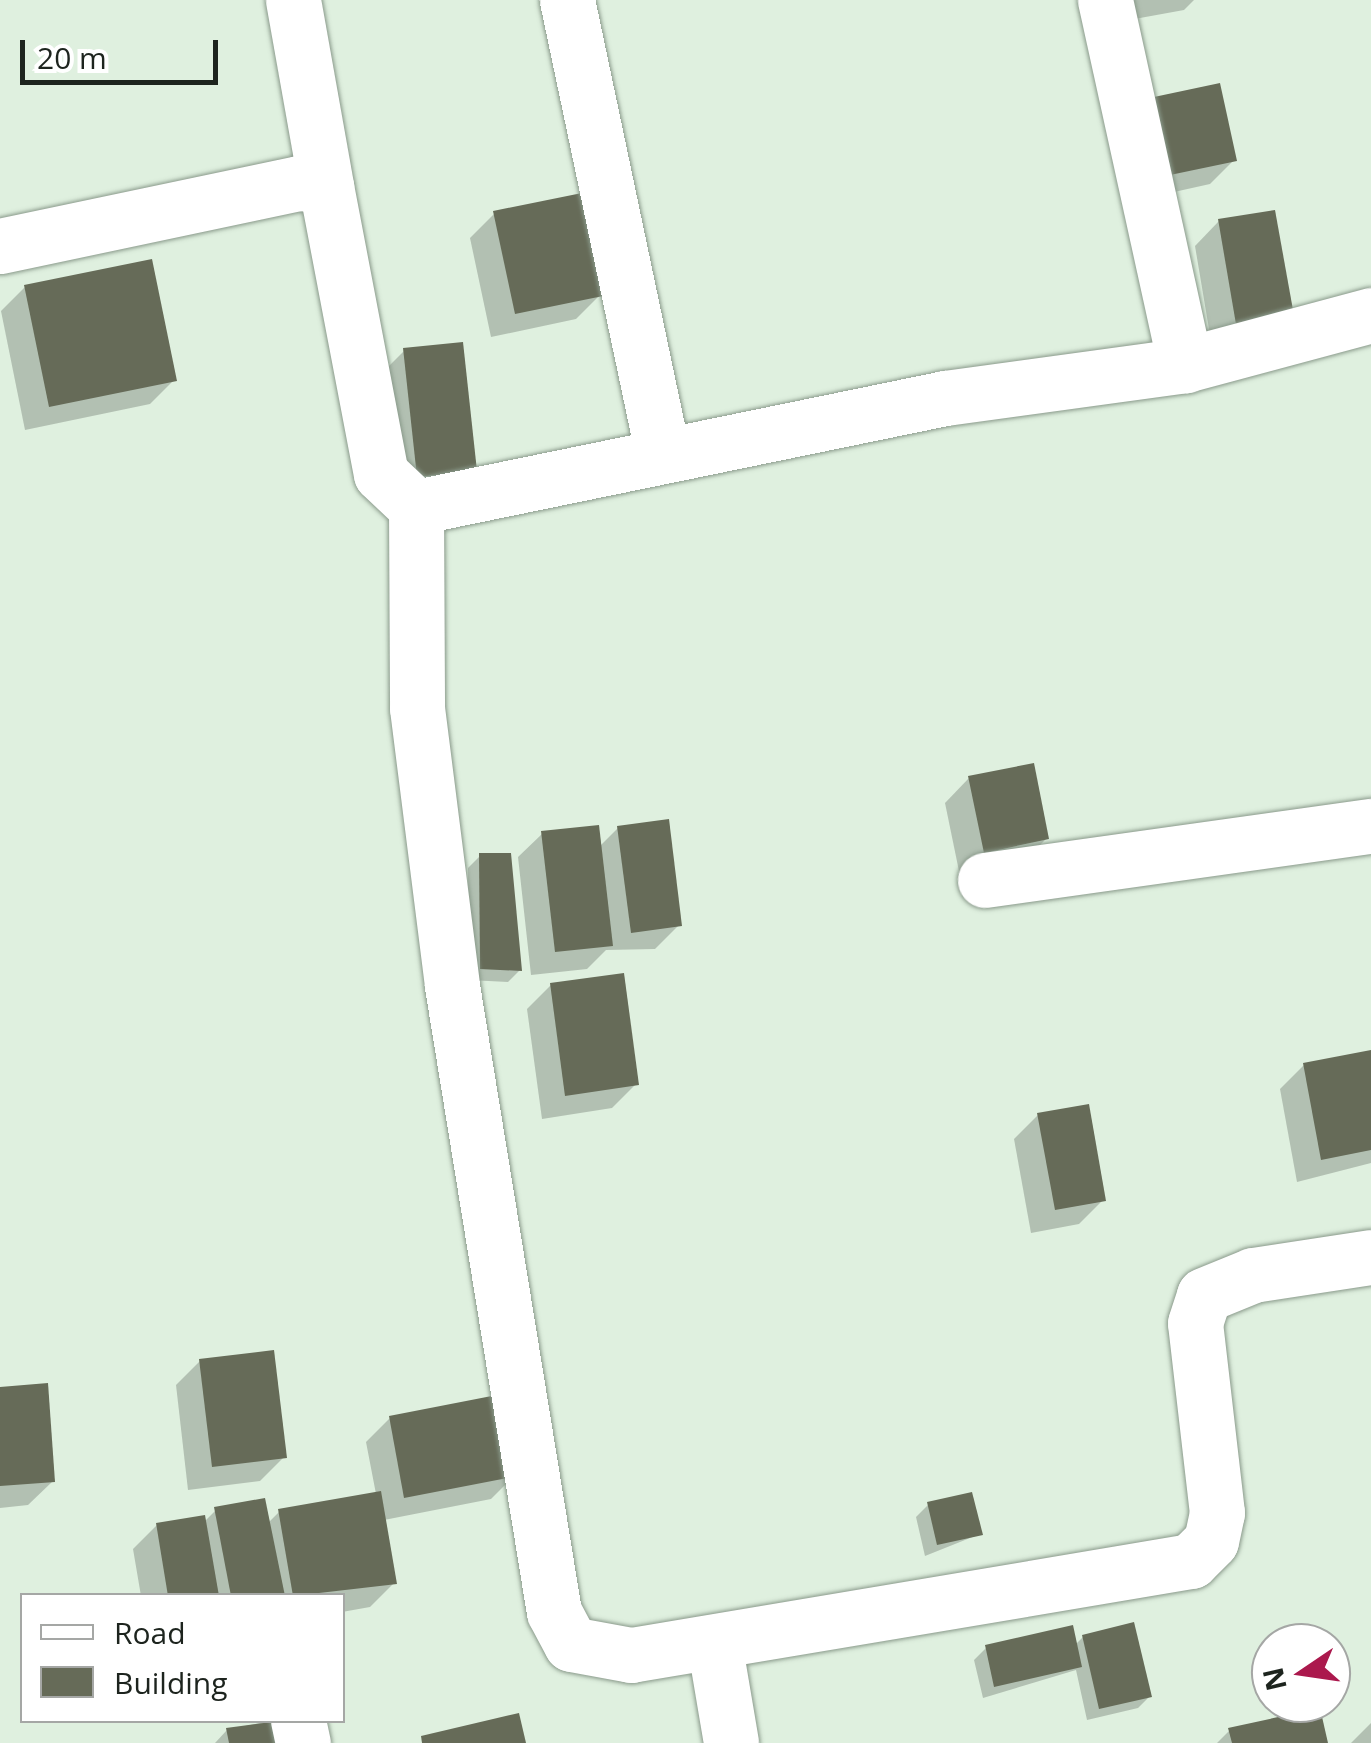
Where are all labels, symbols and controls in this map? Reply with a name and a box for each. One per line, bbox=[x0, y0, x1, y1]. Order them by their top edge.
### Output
scale bar bbox=[25, 20, 222, 82]
text: 20 m bbox=[37, 37, 107, 78]
legend bbox=[20, 1593, 345, 1723]
text: Road bbox=[114, 1612, 186, 1653]
north arrow bbox=[1251, 1623, 1351, 1723]
text: Building bbox=[114, 1662, 228, 1703]
text: N bbox=[1253, 1664, 1295, 1695]

